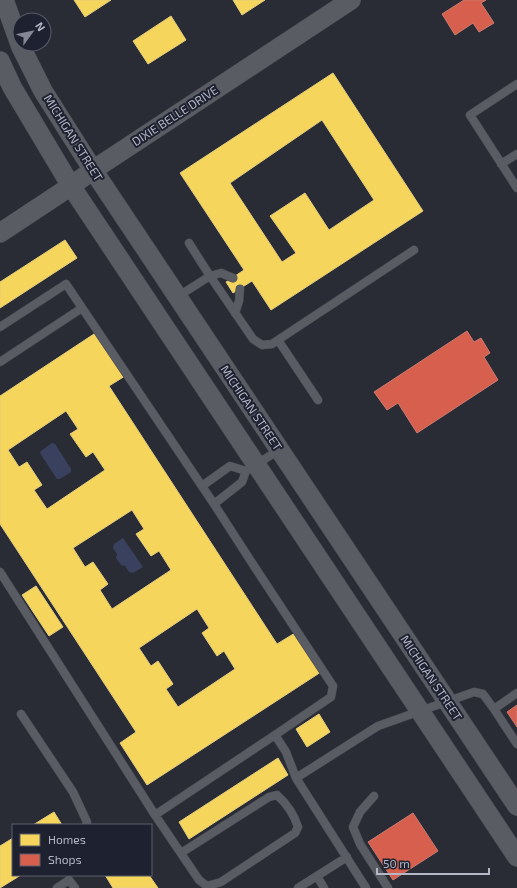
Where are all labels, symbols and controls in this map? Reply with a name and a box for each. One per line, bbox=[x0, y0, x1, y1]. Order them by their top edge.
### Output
north arrow bbox=[12, 12, 52, 52]
text: N bbox=[33, 19, 48, 33]
street label: DIXIE BELLE DRIVE bbox=[129, 82, 220, 148]
street label: MICHIGAN STREET bbox=[42, 92, 106, 183]
street label: MICHIGAN STREET bbox=[218, 362, 285, 453]
street label: MICHIGAN STREET bbox=[398, 632, 465, 723]
legend bbox=[12, 824, 152, 876]
text: Homes bbox=[48, 832, 86, 846]
scale bar bbox=[377, 850, 489, 876]
text: Shops bbox=[48, 852, 82, 866]
text: 50 m bbox=[383, 856, 410, 870]

